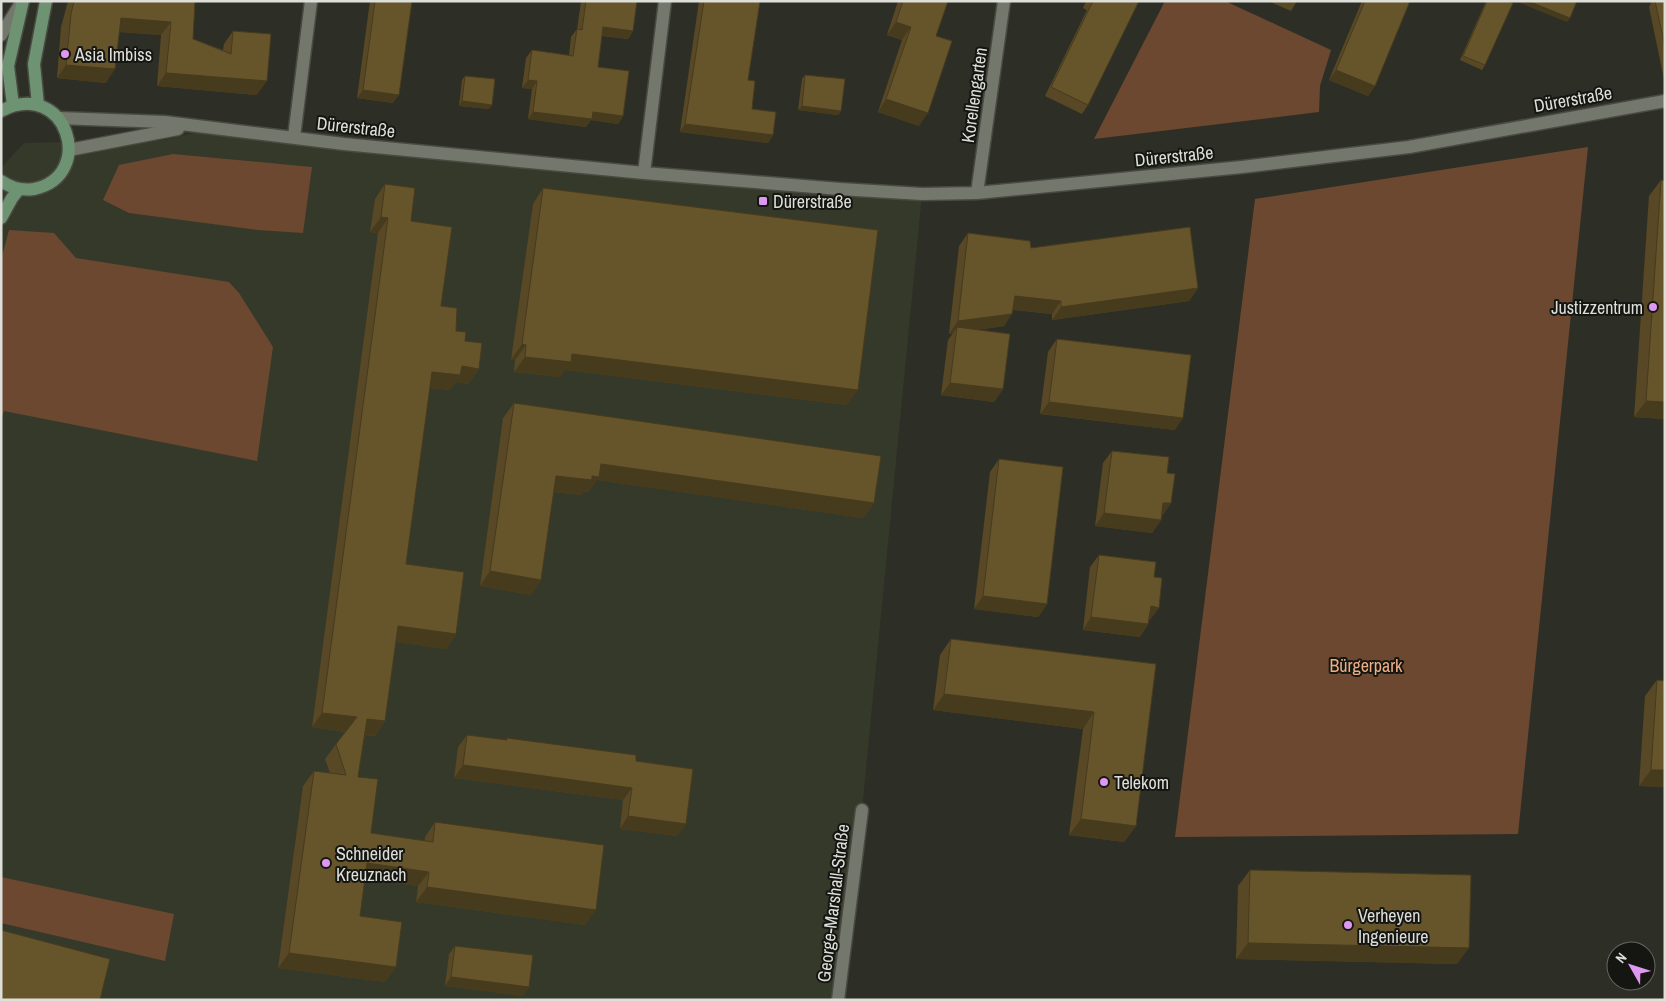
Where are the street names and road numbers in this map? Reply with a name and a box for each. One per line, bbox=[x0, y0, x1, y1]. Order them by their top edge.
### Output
street label: Korellengarten bbox=[955, 46, 993, 144]
street label: Dürerstraße bbox=[1532, 80, 1614, 118]
street label: Dürerstraße bbox=[316, 110, 396, 144]
street label: Dürerstraße bbox=[1134, 139, 1214, 173]
street label: George-Marshall-Straße bbox=[811, 823, 855, 983]

